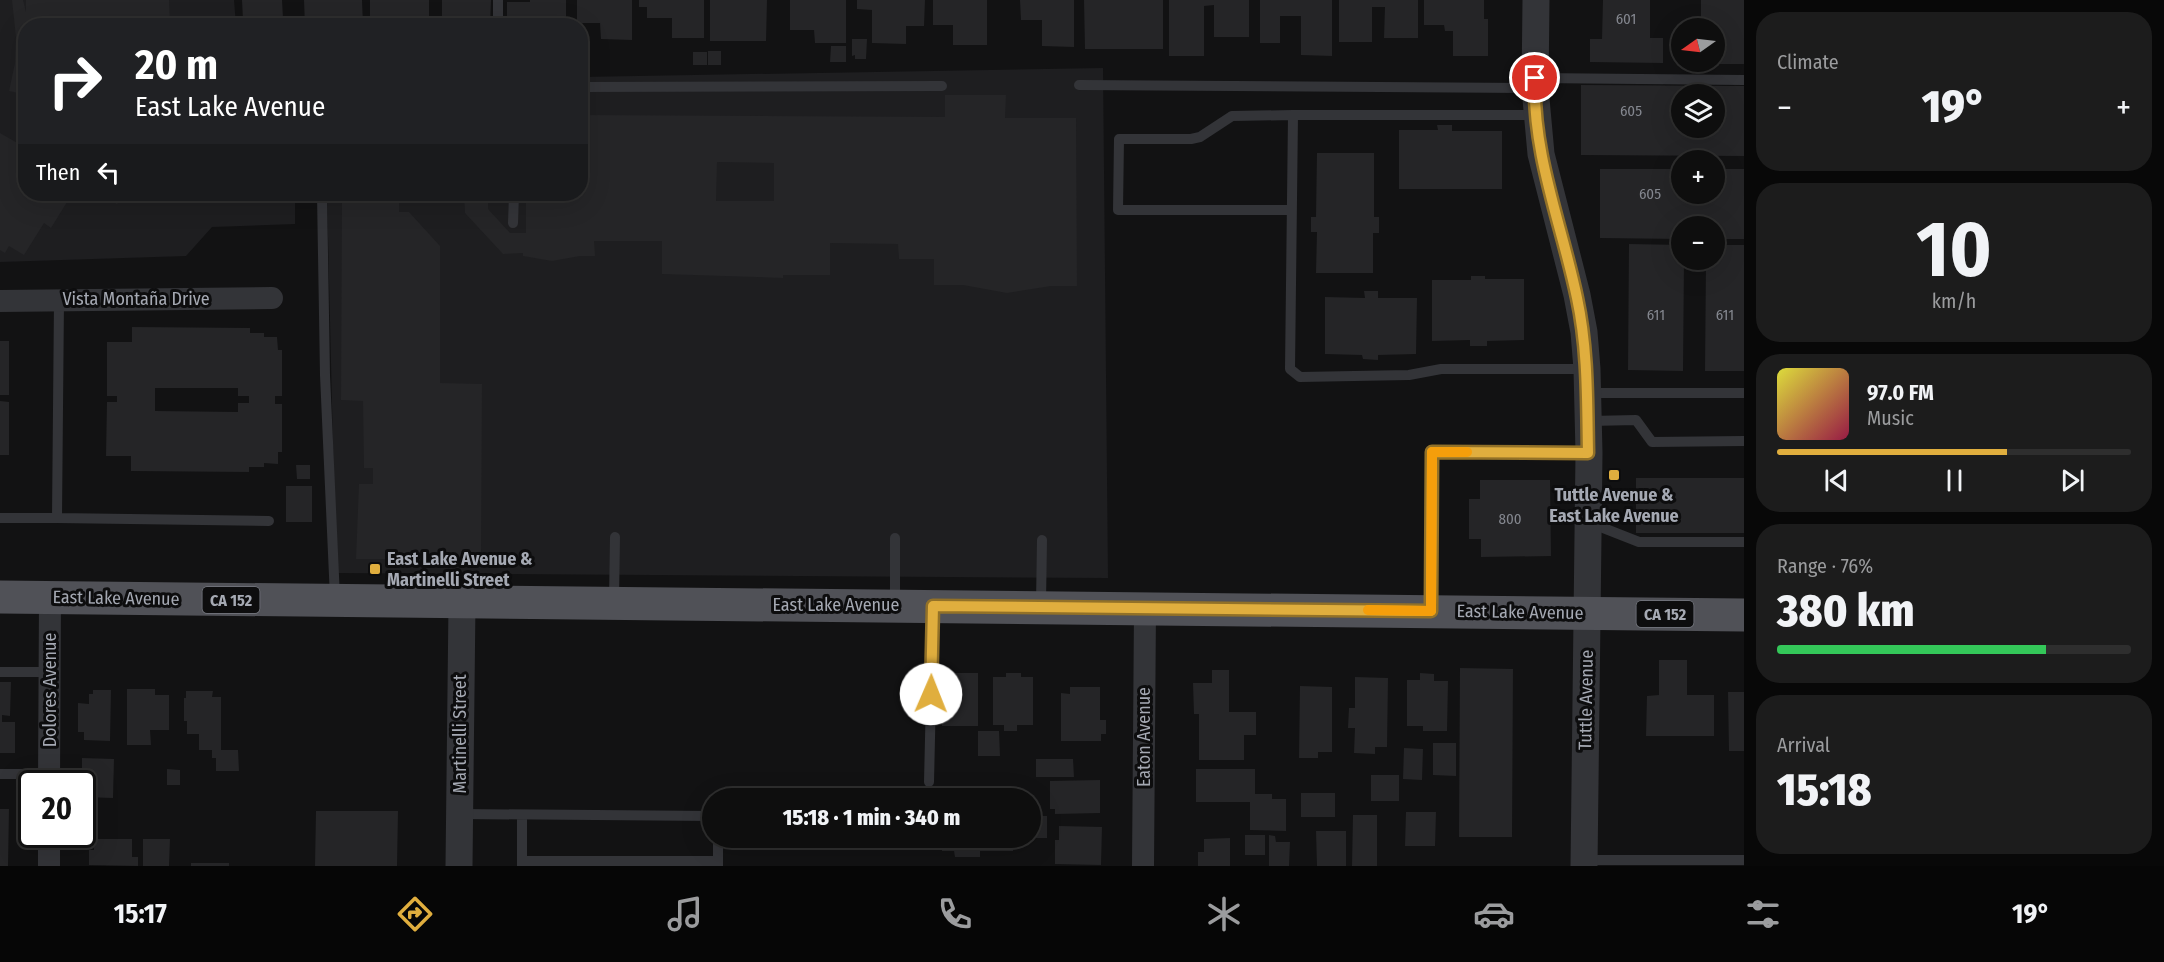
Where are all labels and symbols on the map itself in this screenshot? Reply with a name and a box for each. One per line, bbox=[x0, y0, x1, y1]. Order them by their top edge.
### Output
house number: 601 bbox=[1616, 10, 1636, 28]
north arrow bbox=[1671, 18, 1725, 72]
pin bbox=[1509, 52, 1560, 103]
house number: 605 bbox=[1620, 102, 1642, 120]
house number: 605 bbox=[1639, 185, 1661, 203]
street label: Vista Montaña Drive bbox=[62, 288, 210, 310]
house number: 611 bbox=[1647, 306, 1665, 324]
house number: 611 bbox=[1716, 306, 1734, 324]
marker: Tuttle Avenue & East Lake Avenue bbox=[1607, 468, 1621, 482]
place label: Tuttle Avenue & East Lake Avenue bbox=[1549, 484, 1679, 527]
house number: 800 bbox=[1498, 510, 1522, 528]
place label: East Lake Avenue & Martinelli Street bbox=[387, 548, 533, 591]
marker: East Lake Avenue & Martinelli Street bbox=[368, 562, 382, 576]
street label: East Lake Avenue bbox=[52, 586, 180, 610]
road number: CA 152 bbox=[202, 587, 260, 613]
street label: East Lake Avenue bbox=[773, 594, 900, 616]
street label: East Lake Avenue bbox=[1456, 600, 1584, 624]
road number: CA 152 bbox=[1636, 601, 1694, 627]
street label: Dolores Avenue bbox=[39, 633, 61, 747]
street label: Tuttle Avenue bbox=[1574, 649, 1598, 750]
position arrow bbox=[899, 662, 963, 726]
street label: Martinelli Street bbox=[449, 674, 471, 794]
street label: Eaton Avenue bbox=[1133, 687, 1155, 787]
speed limit sign: 20 bbox=[18, 770, 96, 848]

